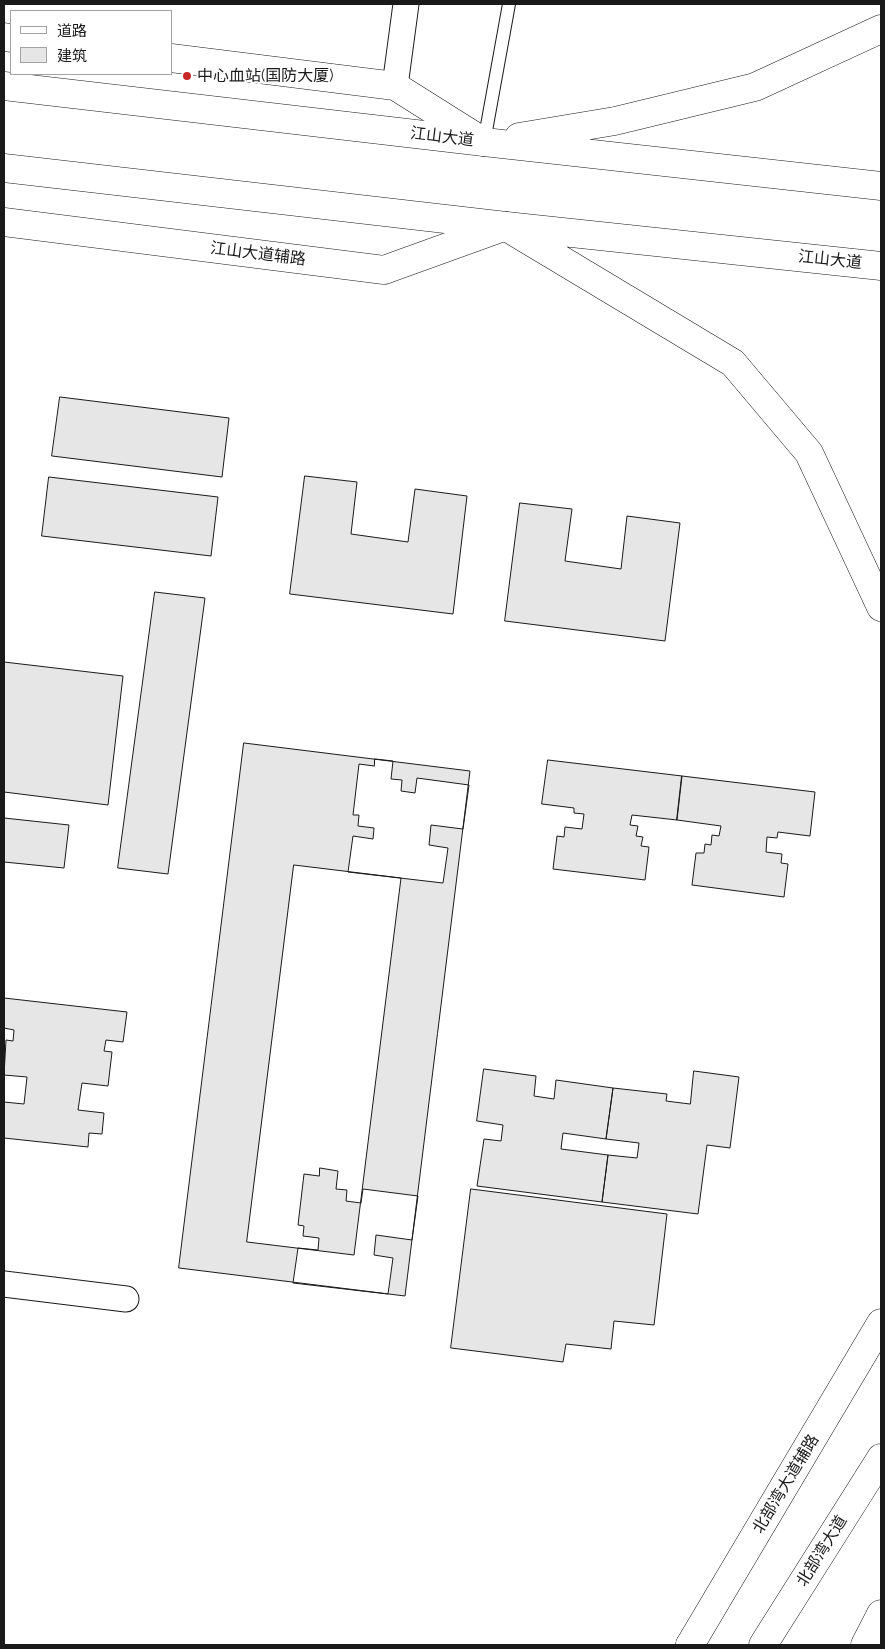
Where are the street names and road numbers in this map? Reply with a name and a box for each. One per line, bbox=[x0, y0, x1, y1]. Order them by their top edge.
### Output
street label: 江山大道 bbox=[409, 124, 475, 150]
street label: 江山大道辅路 bbox=[209, 239, 307, 269]
street label: 江山大道 bbox=[797, 247, 863, 273]
street label: 北部湾大道辅路 bbox=[749, 1431, 823, 1537]
street label: 北部湾大道 bbox=[793, 1512, 851, 1590]

